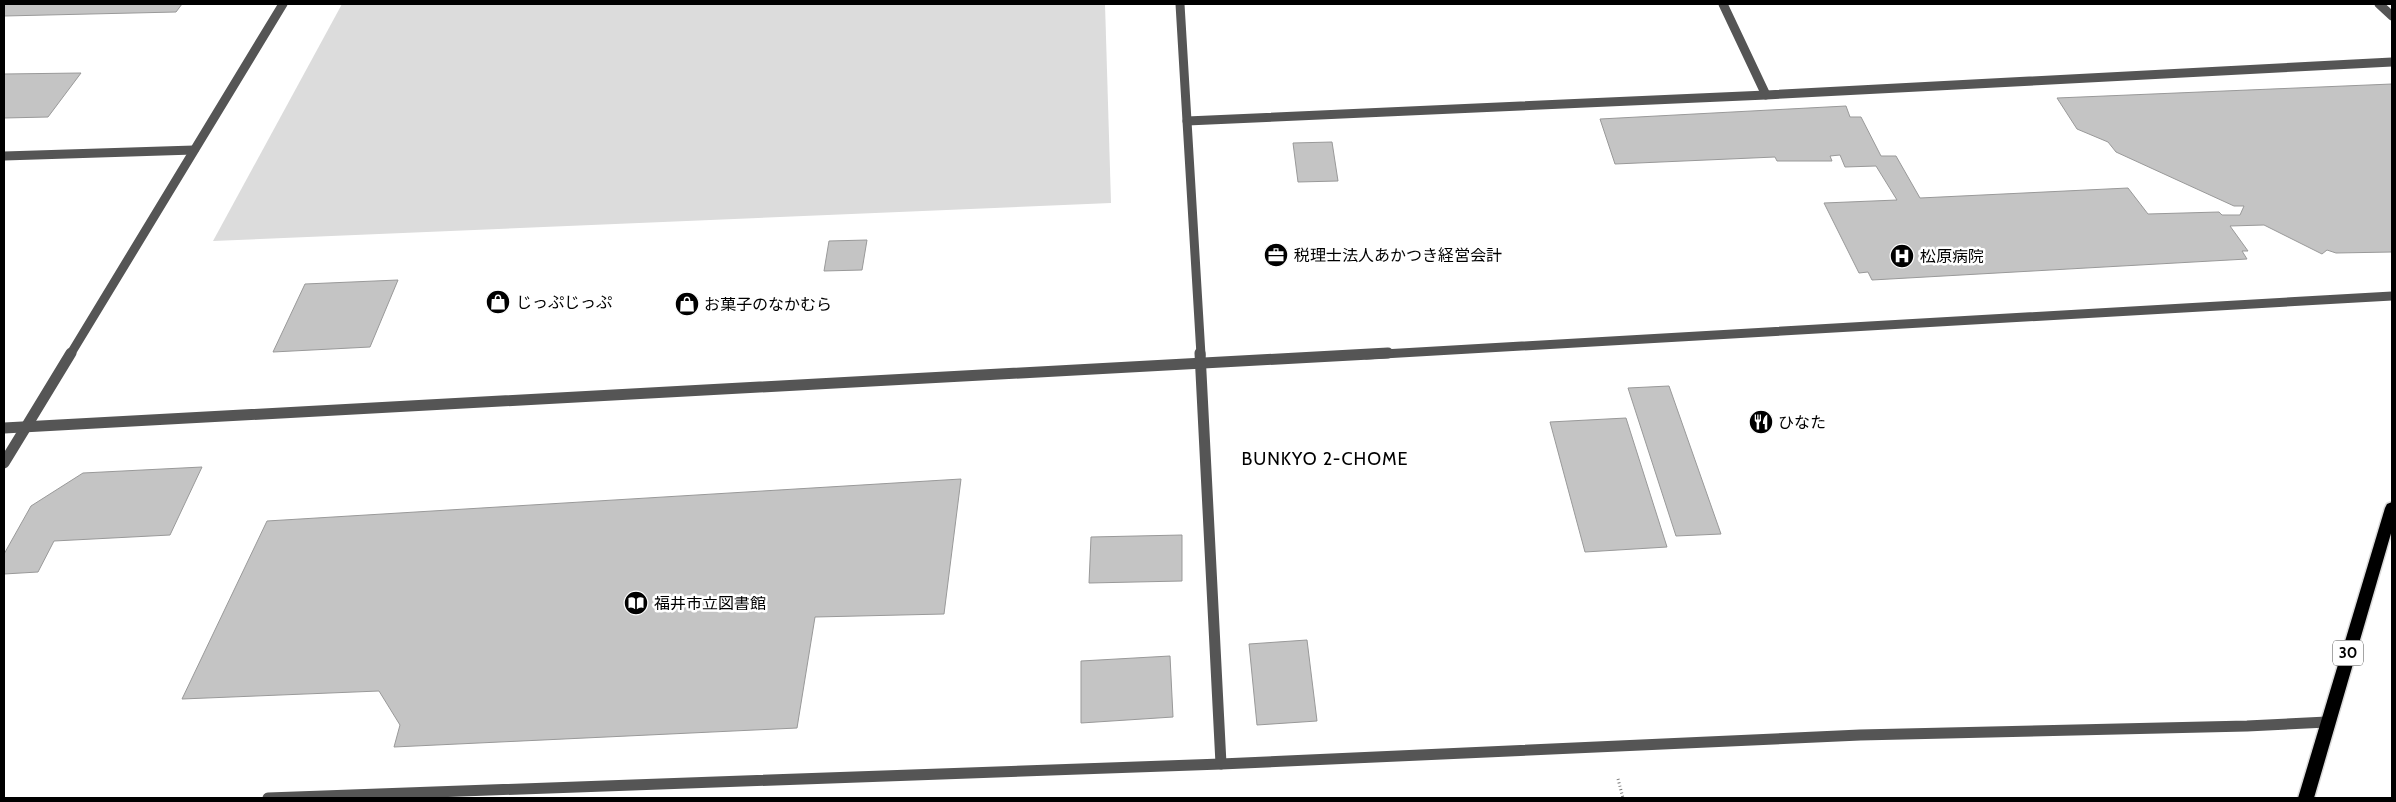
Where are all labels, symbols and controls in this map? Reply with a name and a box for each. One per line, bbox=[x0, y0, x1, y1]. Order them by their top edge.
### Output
office icon: 税理士法人あかつき経営会計 bbox=[1263, 242, 1289, 268]
hospital icon: 松原病院 bbox=[1889, 243, 1915, 269]
place label: 税理士法人あかつき経営会計 bbox=[1294, 246, 1502, 265]
place label: 松原病院 bbox=[1920, 247, 1984, 266]
shop icon: じっぷじっぷ bbox=[485, 289, 511, 315]
shop icon: お菓子のなかむら bbox=[674, 291, 700, 317]
place label: じっぷじっぷ bbox=[516, 293, 612, 312]
place label: お菓子のなかむら bbox=[704, 295, 832, 314]
restaurant icon: ひなた bbox=[1748, 409, 1774, 435]
place label: ひなた bbox=[1778, 413, 1826, 432]
district label: BUNKYO 2-CHOME bbox=[1241, 448, 1409, 470]
library icon: 福井市立図書館 bbox=[623, 590, 649, 616]
place label: 福井市立図書館 bbox=[654, 594, 766, 613]
road number: 30 bbox=[2333, 640, 2363, 666]

